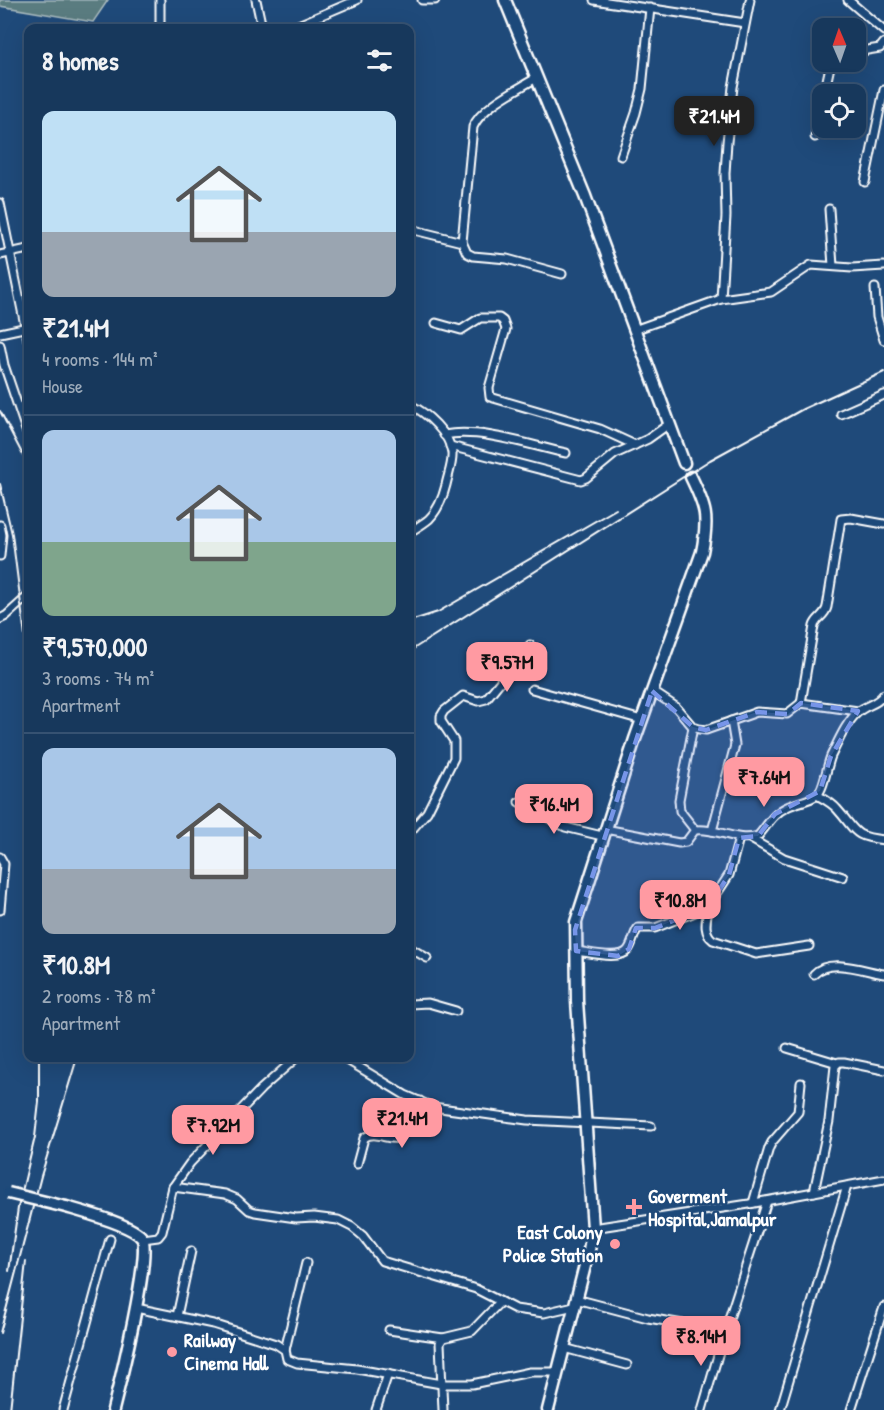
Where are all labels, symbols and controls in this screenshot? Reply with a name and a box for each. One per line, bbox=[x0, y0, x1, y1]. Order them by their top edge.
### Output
north arrow bbox=[812, 18, 866, 72]
map controls bbox=[812, 18, 866, 138]
text: 8 homes bbox=[42, 43, 119, 78]
icon: filters bbox=[363, 44, 396, 77]
button: locate bbox=[812, 84, 866, 138]
pin: ₹21.4M bbox=[665, 96, 763, 147]
text: ₹21.4M bbox=[688, 102, 740, 129]
icon: home bbox=[165, 150, 273, 258]
text: ₹21.4M bbox=[42, 310, 109, 345]
text: 4 rooms · 144 m² bbox=[42, 345, 157, 372]
text: House bbox=[42, 372, 83, 399]
icon: home bbox=[165, 469, 273, 577]
text: ₹9,570,000 bbox=[42, 629, 147, 664]
pin: ₹9.57M bbox=[458, 642, 556, 693]
text: ₹9.57M bbox=[480, 648, 534, 675]
text: 3 rooms · 74 m² bbox=[42, 664, 154, 691]
text: Apartment bbox=[42, 691, 120, 718]
pin: ₹7.64M bbox=[715, 757, 813, 808]
text: ₹7.64M bbox=[738, 763, 791, 790]
pin: ₹16.4M bbox=[505, 784, 603, 835]
icon: home bbox=[165, 787, 273, 895]
text: ₹16.4M bbox=[529, 790, 579, 817]
pin: ₹10.8M bbox=[631, 880, 729, 931]
text: ₹10.8M bbox=[654, 886, 706, 913]
text: ₹10.8M bbox=[42, 947, 110, 982]
text: 2 rooms · 78 m² bbox=[42, 982, 156, 1009]
text: Apartment bbox=[42, 1009, 120, 1036]
pin: ₹21.4M bbox=[353, 1098, 451, 1149]
text: ₹21.4M bbox=[376, 1104, 428, 1131]
pin: ₹7.92M bbox=[164, 1105, 262, 1156]
text: ₹7.92M bbox=[186, 1111, 240, 1138]
place label: Goverment Hospital,Jamalpur bbox=[648, 1182, 777, 1233]
marker: Goverment Hospital,Jamalpur bbox=[625, 1198, 643, 1216]
place label: East Colony Police Station bbox=[503, 1218, 604, 1268]
marker: East Colony Police Station bbox=[608, 1237, 622, 1251]
pin: ₹8.14M bbox=[652, 1316, 750, 1367]
text: ₹8.14M bbox=[675, 1322, 727, 1349]
place label: Railway Cinema Hall bbox=[184, 1326, 270, 1376]
marker: Railway Cinema Hall bbox=[165, 1345, 179, 1359]

